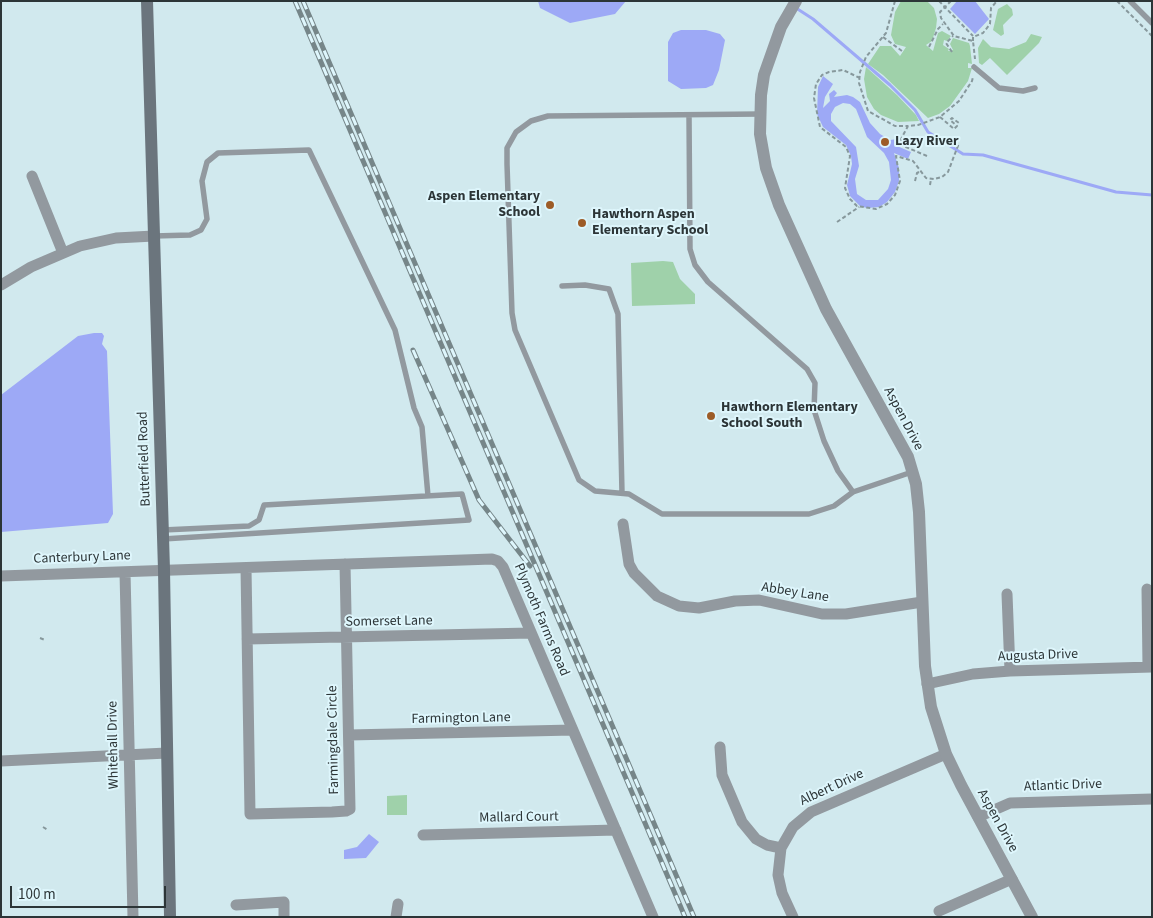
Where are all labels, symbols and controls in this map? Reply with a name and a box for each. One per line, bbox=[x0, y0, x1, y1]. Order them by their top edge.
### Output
place label: Lazy River bbox=[895, 134, 959, 150]
marker: Lazy River bbox=[879, 136, 891, 148]
place label: Aspen Elementary School bbox=[428, 189, 540, 222]
marker: Aspen Elementary School bbox=[544, 199, 556, 211]
place label: Hawthorn Aspen Elementary School bbox=[592, 207, 708, 240]
marker: Hawthorn Aspen Elementary School bbox=[576, 217, 588, 229]
street label: Aspen Drive bbox=[879, 384, 927, 454]
place label: Hawthorn Elementary School South bbox=[721, 400, 858, 432]
marker: Hawthorn Elementary School South bbox=[705, 410, 717, 422]
street label: Butterfield Road bbox=[135, 411, 155, 507]
street label: Canterbury Lane bbox=[33, 548, 131, 568]
street label: Plymoth Farms Road bbox=[510, 561, 572, 679]
street label: Abbey Lane bbox=[760, 579, 830, 607]
street label: Somerset Lane bbox=[345, 613, 433, 631]
street label: Augusta Drive bbox=[998, 646, 1078, 666]
street label: Farmingdale Circle bbox=[325, 685, 343, 795]
street label: Whitehall Drive bbox=[105, 701, 123, 789]
street label: Farmington Lane bbox=[411, 710, 511, 728]
street label: Albert Drive bbox=[797, 766, 867, 810]
street label: Atlantic Drive bbox=[1024, 776, 1102, 796]
street label: Aspen Drive bbox=[973, 787, 1021, 855]
street label: Mallard Court bbox=[479, 809, 559, 827]
scale bar bbox=[12, 876, 169, 908]
text: 100 m bbox=[18, 884, 56, 905]

